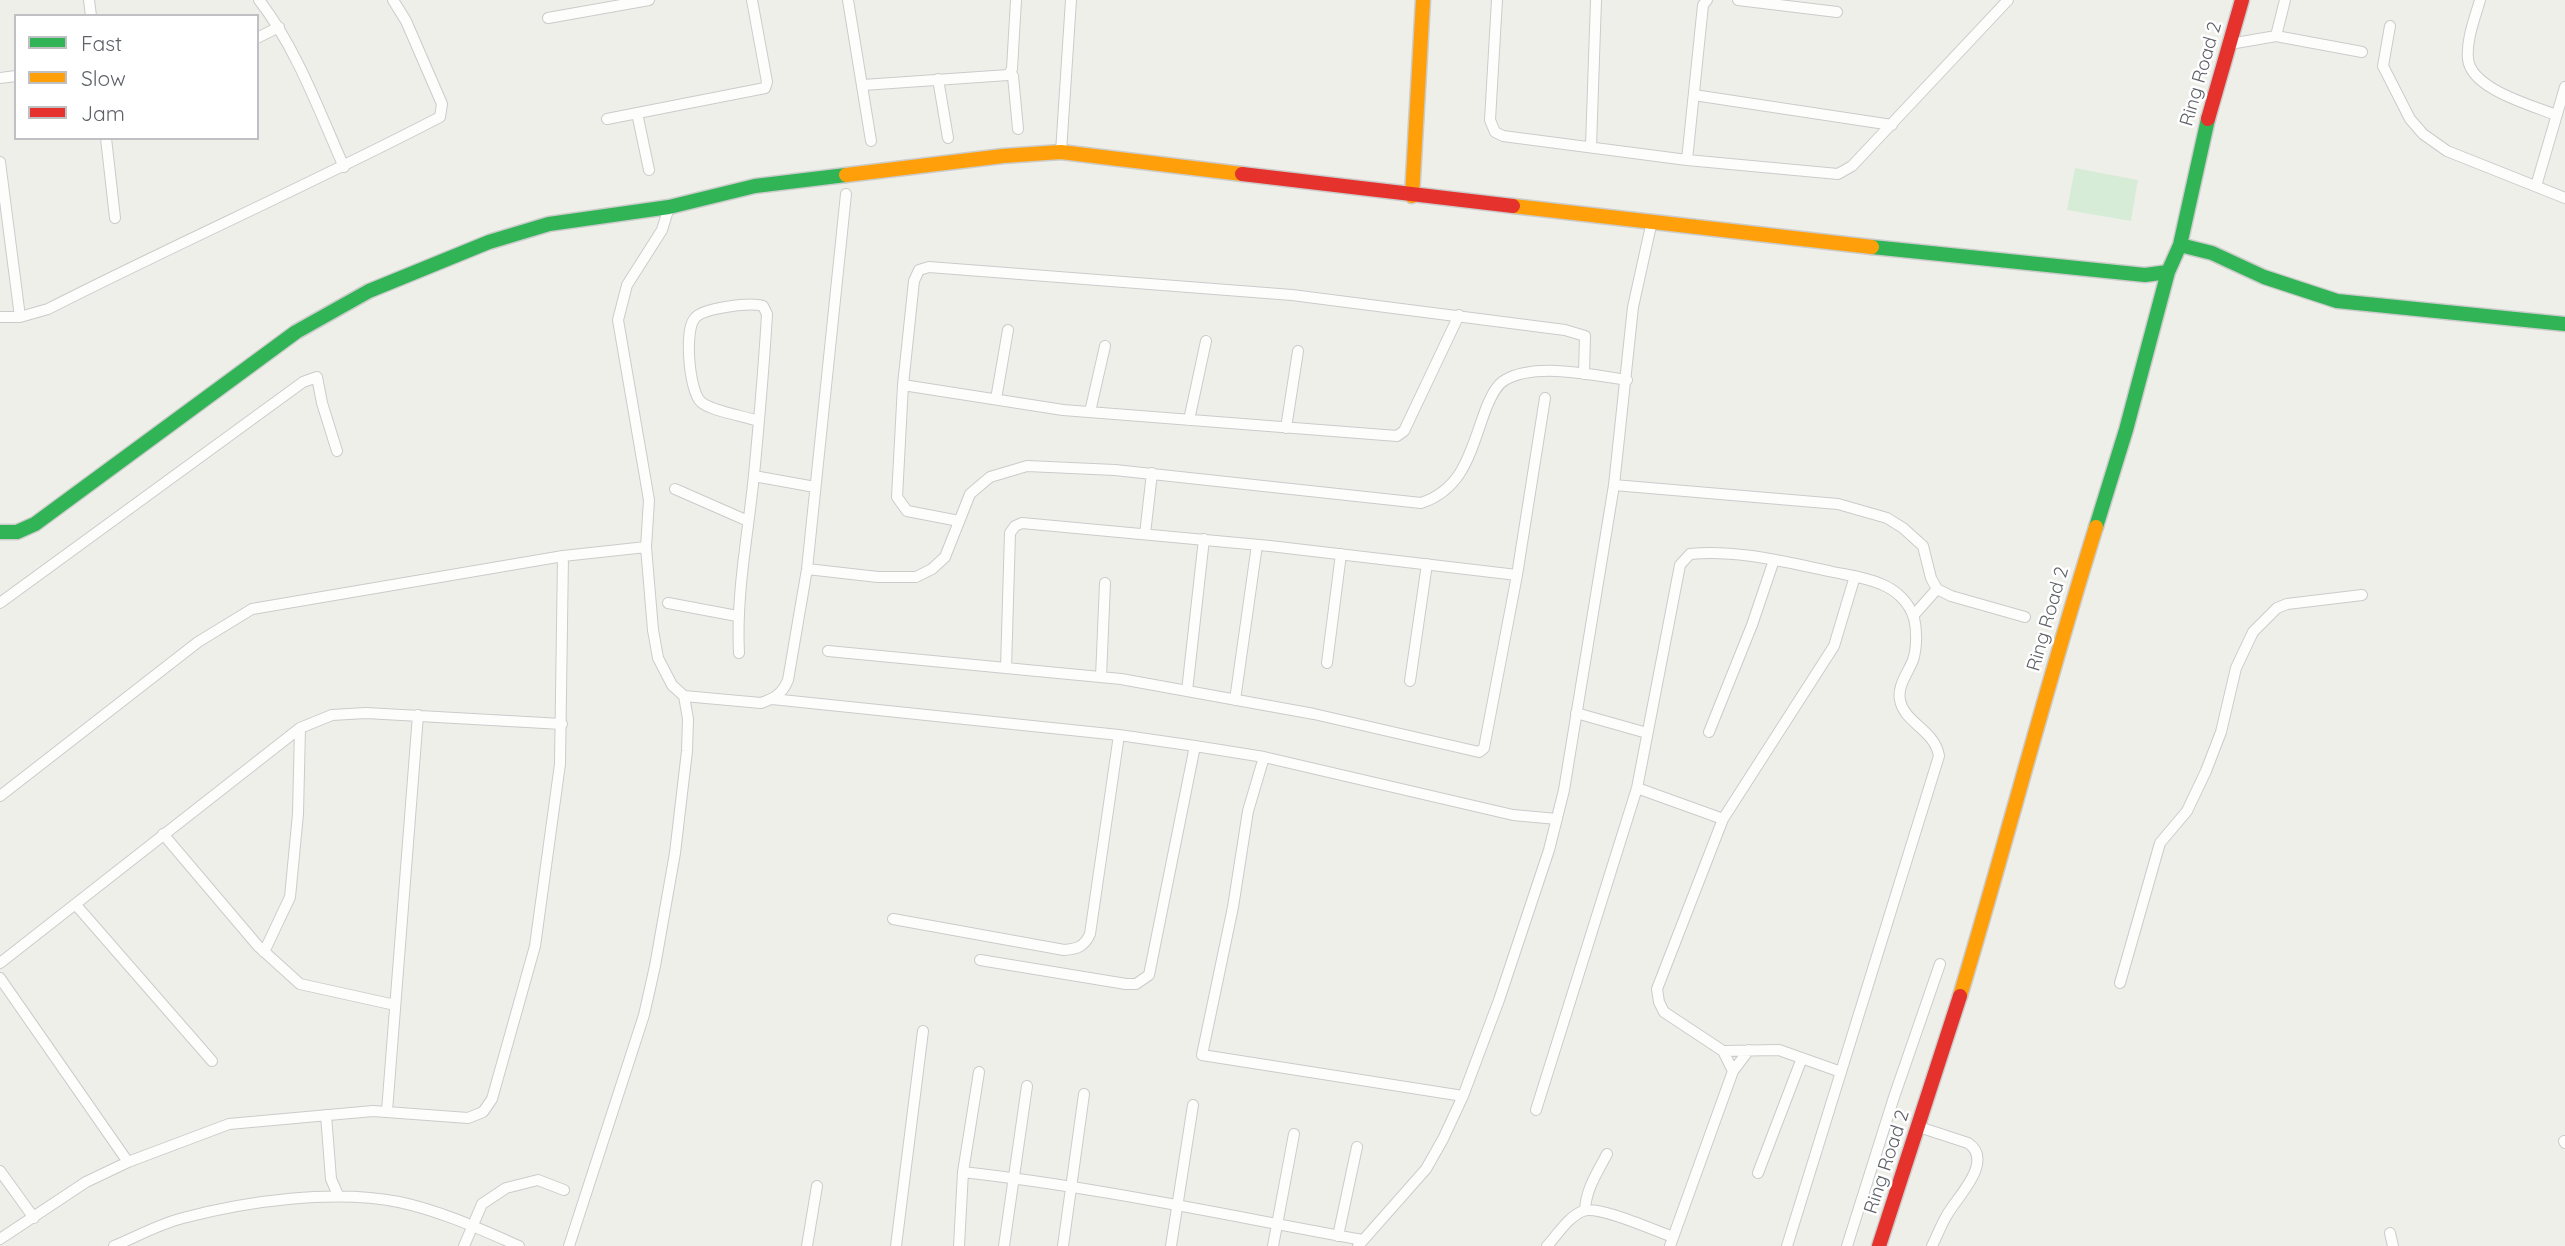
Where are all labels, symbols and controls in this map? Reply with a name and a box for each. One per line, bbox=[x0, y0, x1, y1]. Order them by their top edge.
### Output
legend bbox=[14, 14, 259, 140]
street label: Ring Road 2 bbox=[2175, 19, 2227, 129]
text: Fast bbox=[81, 30, 122, 56]
text: Slow bbox=[81, 65, 126, 91]
text: Jam bbox=[81, 100, 125, 126]
street label: Ring Road 2 bbox=[2022, 564, 2074, 674]
street label: Ring Road 2 bbox=[1860, 1107, 1914, 1217]

